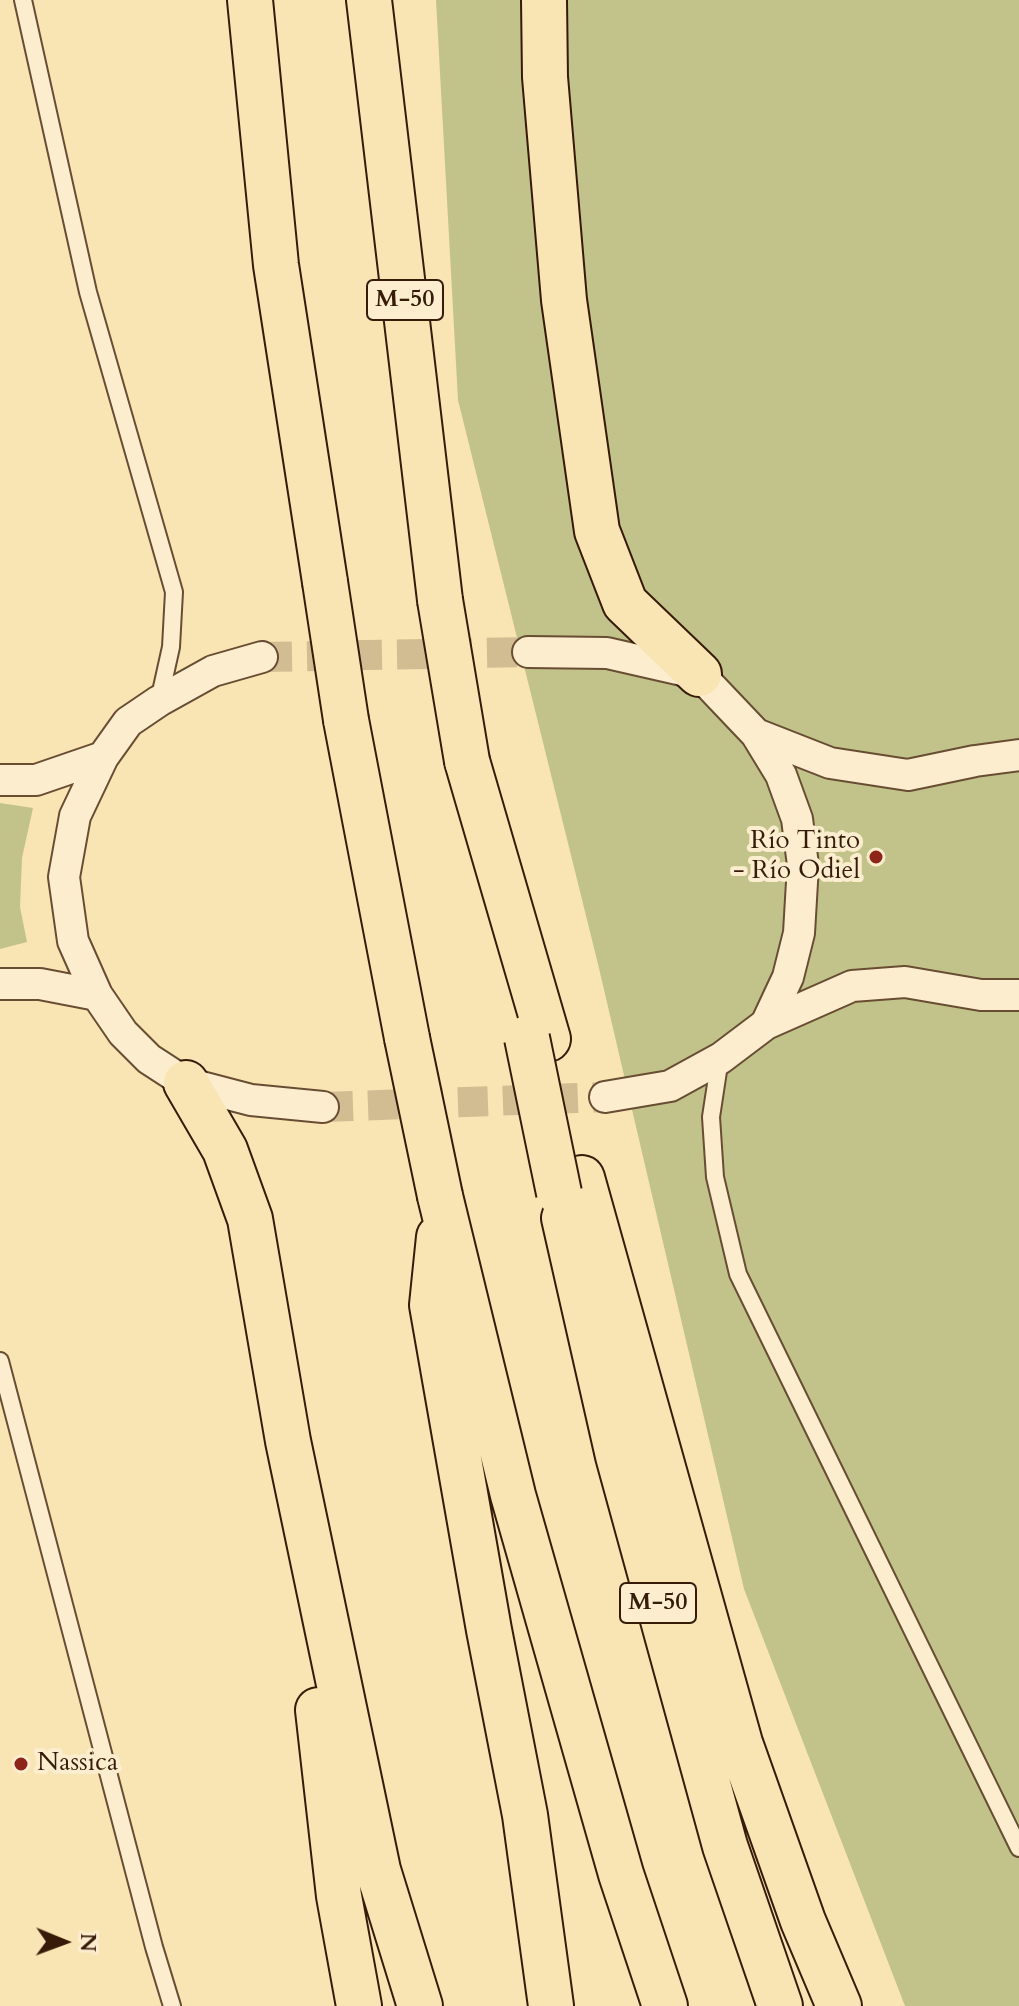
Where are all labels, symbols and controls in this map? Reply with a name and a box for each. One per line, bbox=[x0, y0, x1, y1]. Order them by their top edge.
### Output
road number: M-50 bbox=[367, 280, 443, 320]
place label: Río Tinto - Río Odiel bbox=[733, 826, 860, 888]
marker: Río Tinto - Río Odiel bbox=[867, 848, 885, 866]
road number: M-50 bbox=[620, 1583, 696, 1623]
place label: Nassica bbox=[37, 1748, 118, 1780]
marker: Nassica bbox=[12, 1755, 30, 1773]
north arrow bbox=[24, 1902, 104, 1982]
text: N bbox=[73, 1933, 103, 1952]

